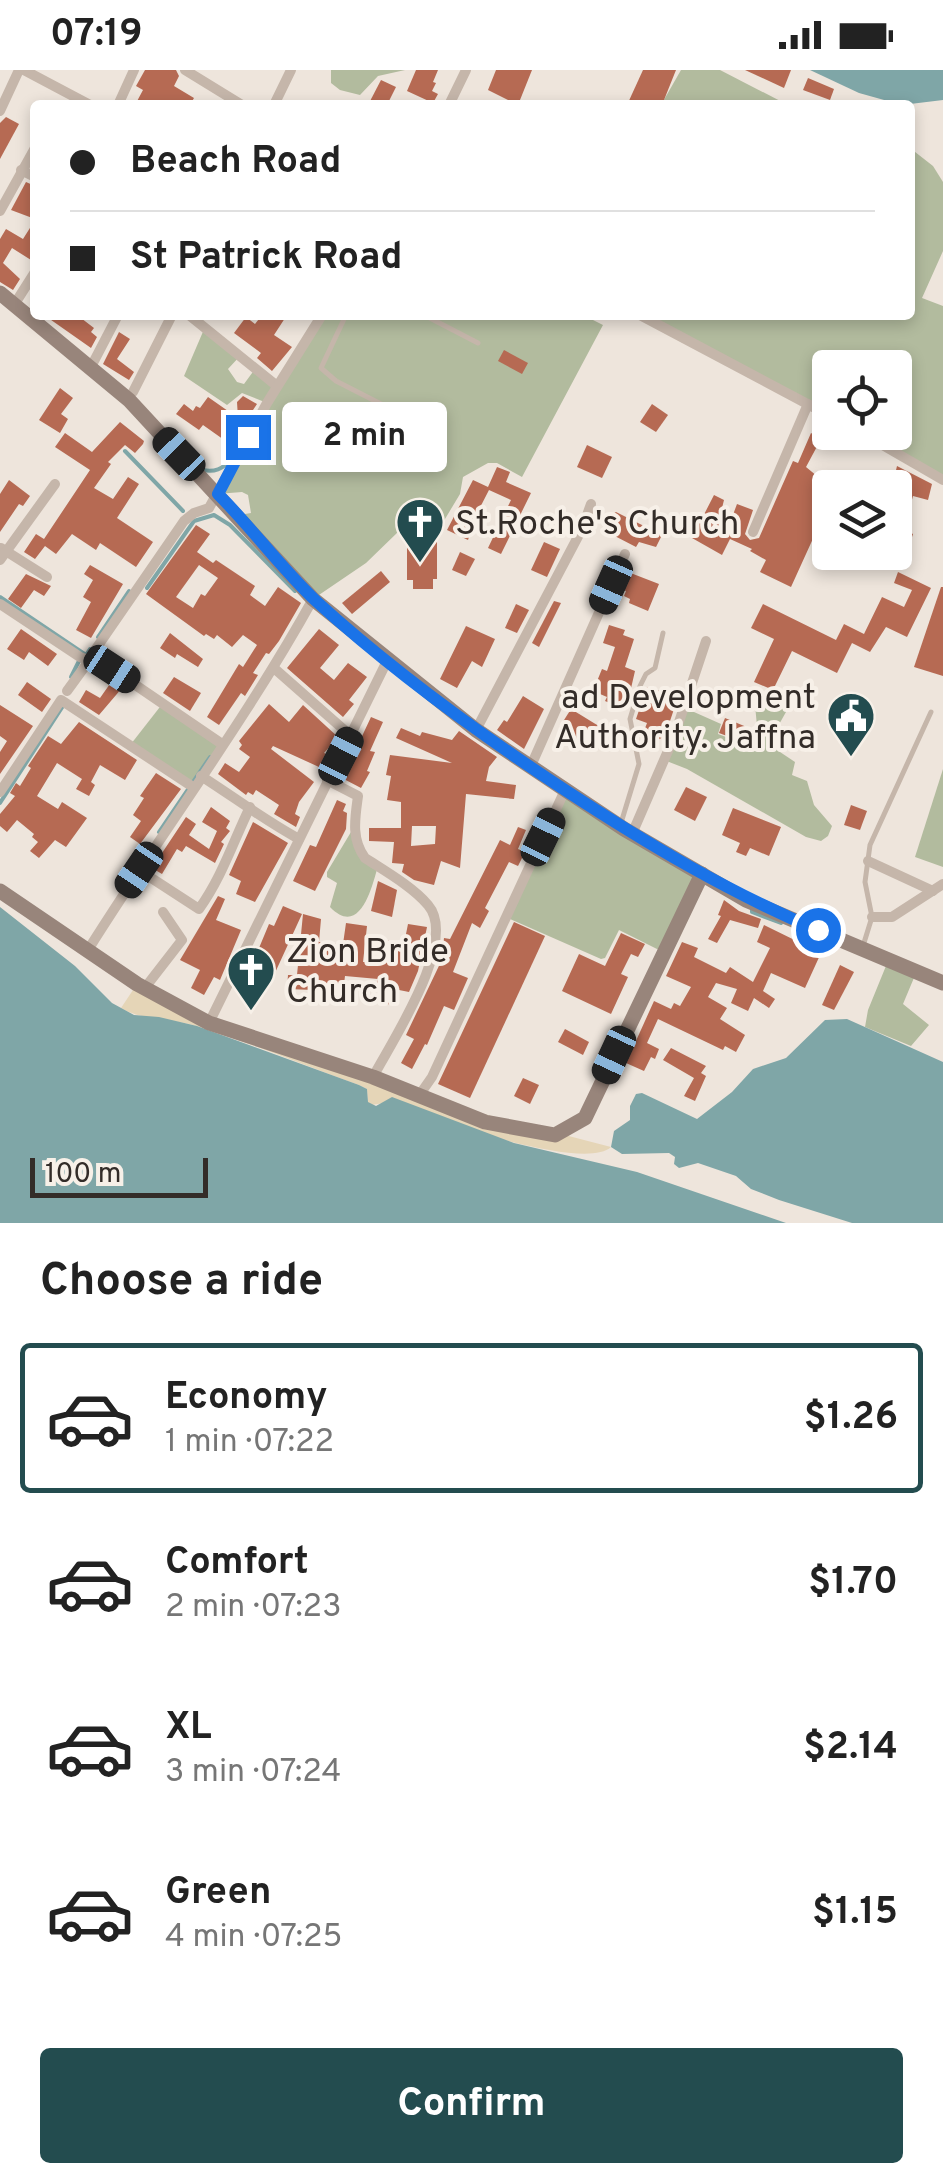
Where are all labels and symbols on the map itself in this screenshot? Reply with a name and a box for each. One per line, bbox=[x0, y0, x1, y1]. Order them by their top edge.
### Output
callout: 2 min bbox=[283, 402, 448, 472]
route end bbox=[226, 415, 271, 460]
car bbox=[147, 422, 211, 486]
church icon: St.Roche's Church bbox=[394, 496, 446, 564]
place label: St.Roche's Church bbox=[455, 503, 739, 547]
car bbox=[585, 551, 637, 619]
car bbox=[79, 640, 145, 698]
place label: ad Development Authority. Jaffna bbox=[554, 677, 816, 761]
public building icon: ad Development Authority. Jaffna bbox=[825, 690, 877, 758]
car bbox=[314, 722, 368, 790]
car bbox=[516, 803, 570, 871]
car bbox=[110, 837, 168, 903]
route start bbox=[796, 908, 841, 953]
place label: Zion Bride Church bbox=[286, 931, 449, 1015]
church icon: Zion Bride Church bbox=[225, 944, 277, 1012]
car bbox=[588, 1021, 640, 1089]
scale bar bbox=[30, 1153, 208, 1198]

